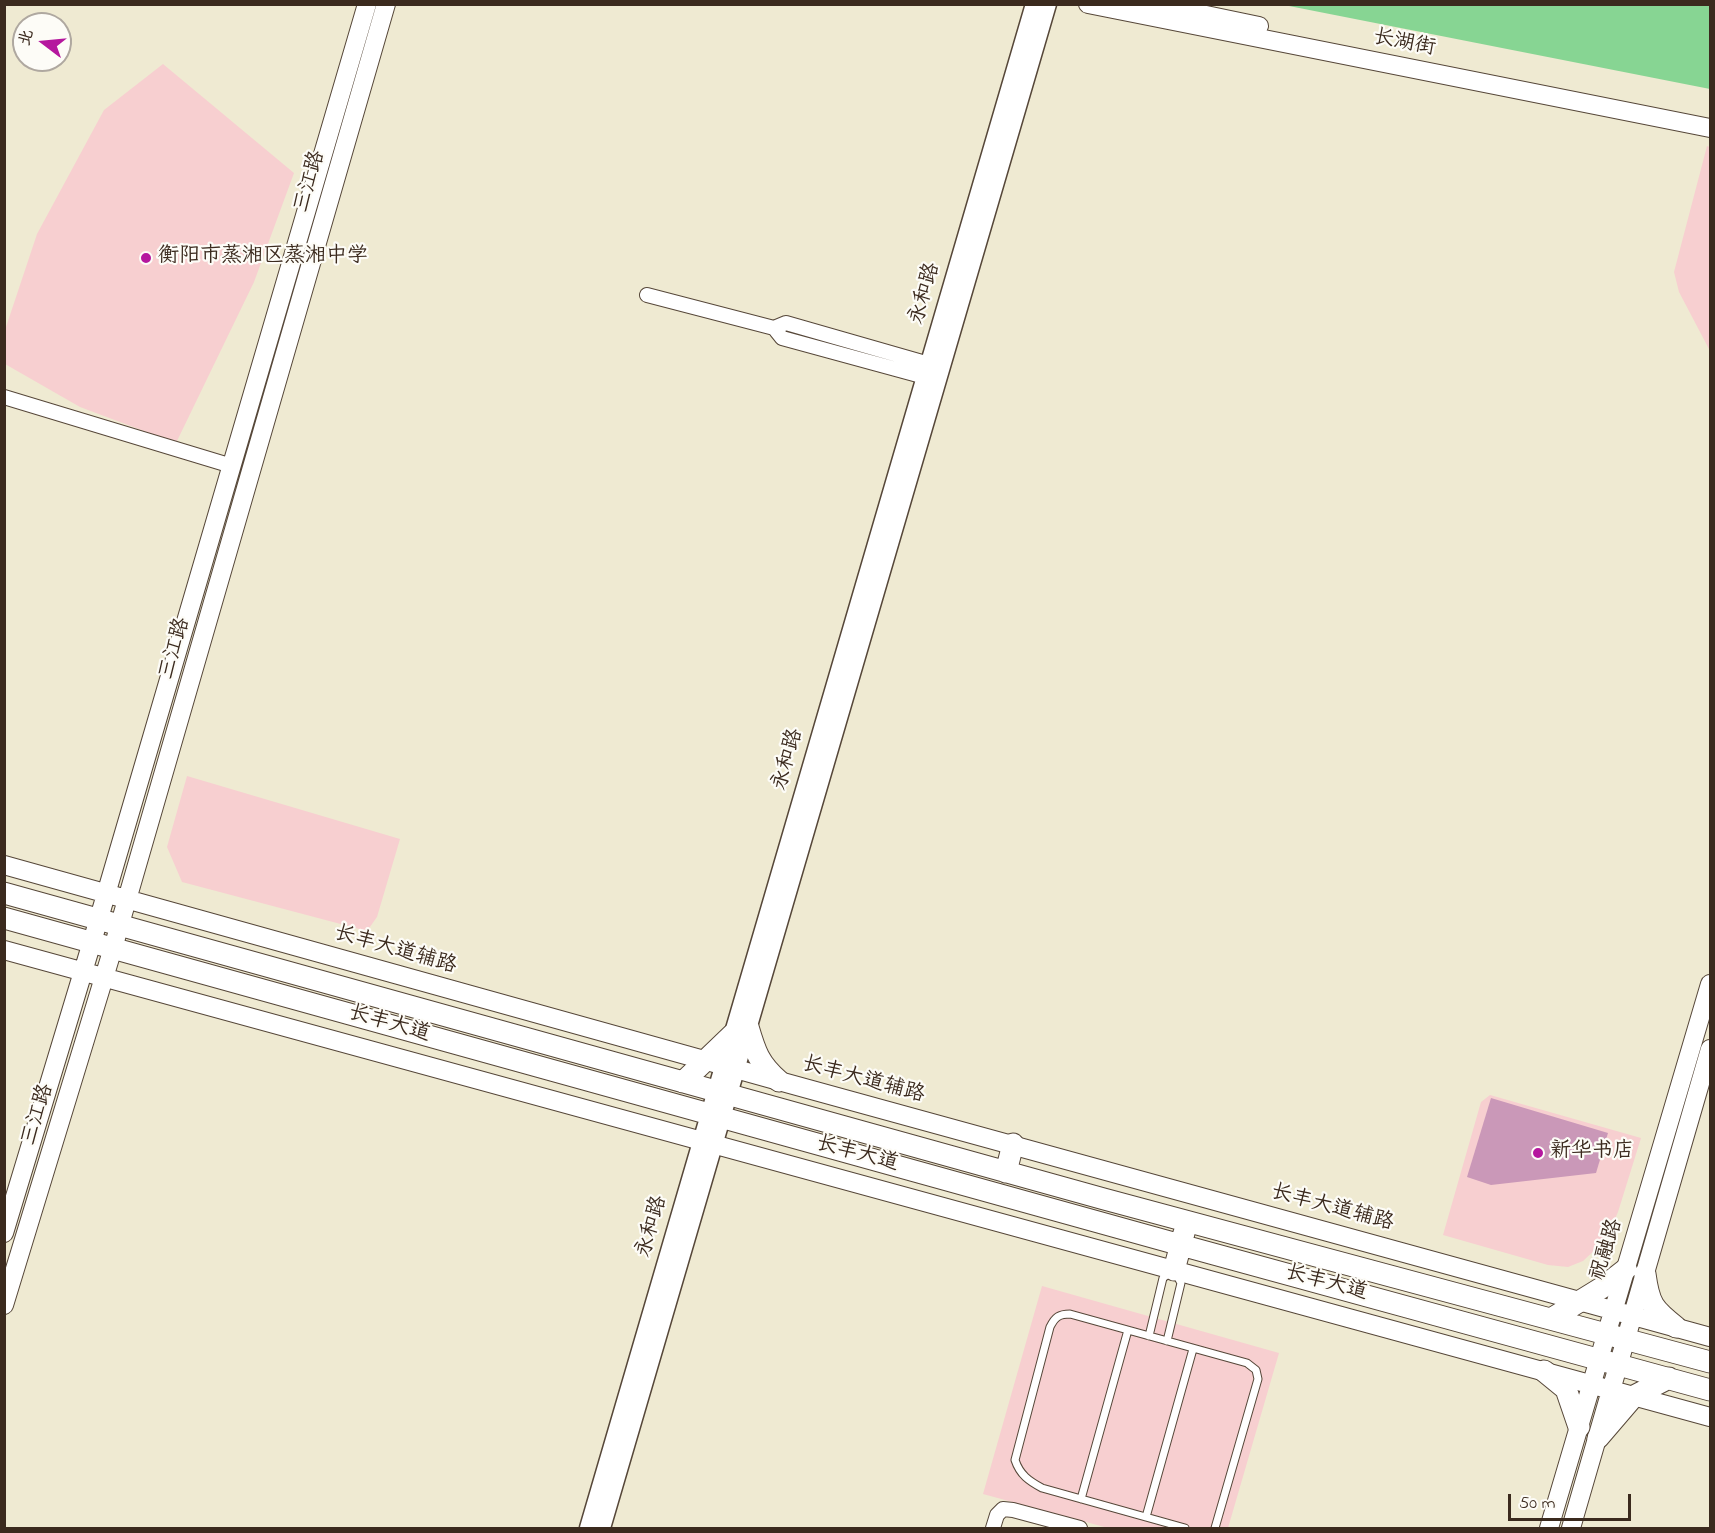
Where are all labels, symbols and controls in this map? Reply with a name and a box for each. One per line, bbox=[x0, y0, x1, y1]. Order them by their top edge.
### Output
north arrow bbox=[12, 12, 72, 72]
street label: 长湖街 bbox=[1371, 26, 1437, 62]
text: 北 bbox=[13, 27, 40, 49]
street label: 三江路 bbox=[290, 148, 332, 216]
place label: 衡阳市蒸湘区蒸湘中学 bbox=[158, 245, 368, 271]
marker: 衡阳市蒸湘区蒸湘中学 bbox=[139, 251, 153, 265]
street label: 永和路 bbox=[905, 260, 947, 328]
street label: 三江路 bbox=[155, 615, 197, 683]
street label: 永和路 bbox=[768, 726, 810, 794]
street label: 长丰大道辅路 bbox=[331, 922, 459, 980]
street label: 长丰大道 bbox=[345, 1001, 433, 1049]
street label: 长丰大道辅路 bbox=[799, 1053, 927, 1109]
street label: 三江路 bbox=[18, 1081, 60, 1149]
street label: 长丰大道 bbox=[813, 1132, 901, 1178]
place label: 新华书店 bbox=[1550, 1140, 1634, 1166]
marker: 新华书店 bbox=[1531, 1146, 1545, 1160]
street label: 长丰大道辅路 bbox=[1268, 1181, 1396, 1237]
street label: 永和路 bbox=[632, 1193, 674, 1261]
street label: 祝融路 bbox=[1587, 1216, 1629, 1284]
street label: 长丰大道 bbox=[1282, 1261, 1370, 1307]
scale bar bbox=[1511, 1482, 1634, 1520]
text: 50 m bbox=[1519, 1491, 1556, 1517]

